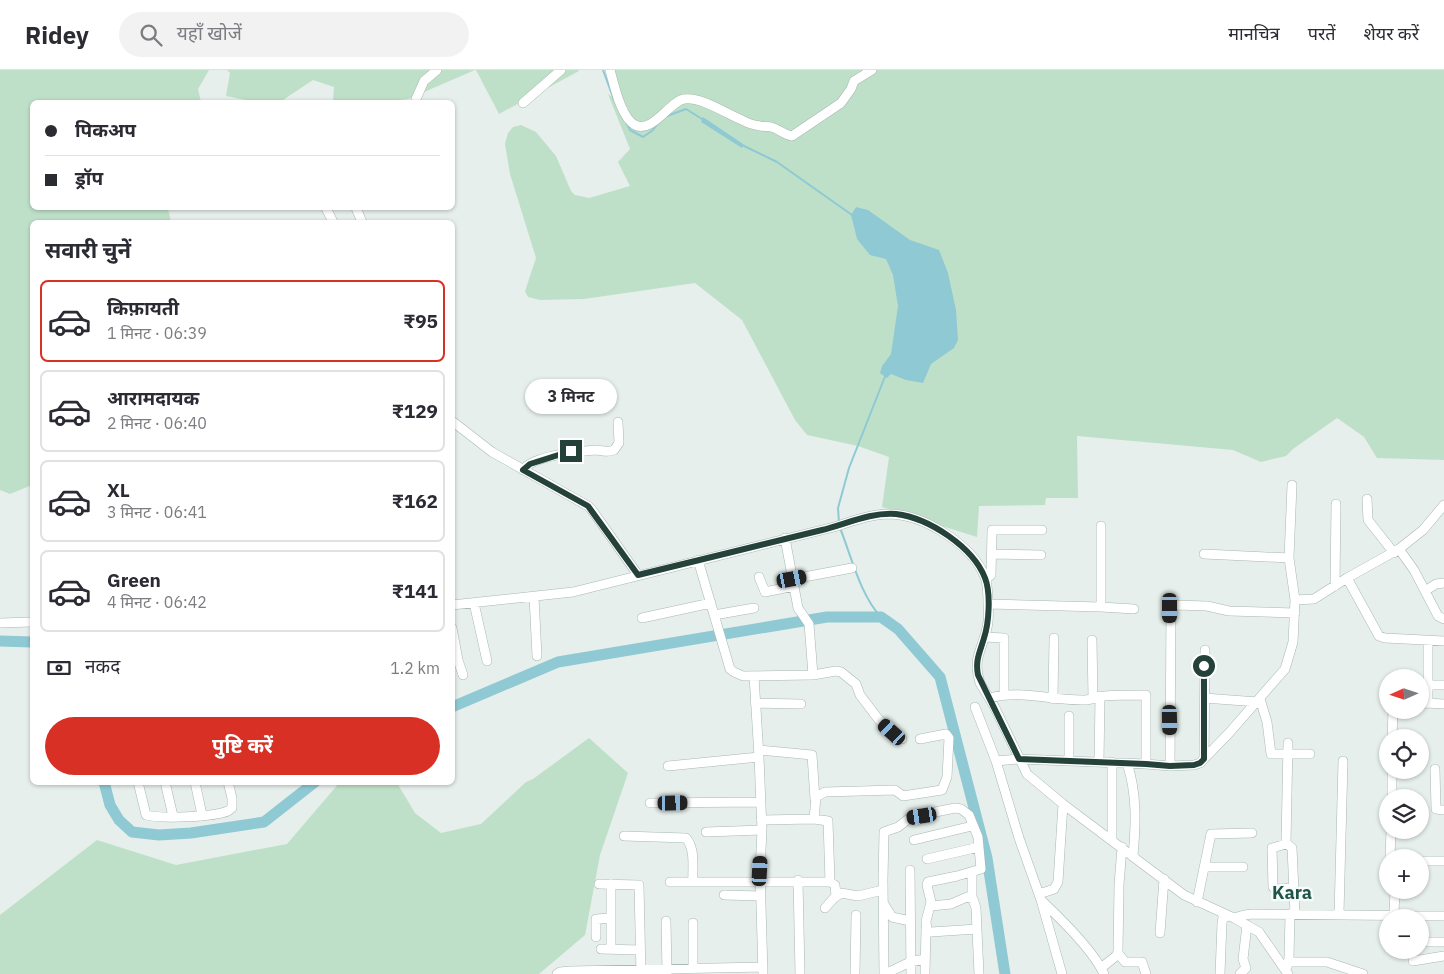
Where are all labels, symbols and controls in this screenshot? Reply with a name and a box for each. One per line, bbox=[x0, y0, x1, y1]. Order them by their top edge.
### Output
search box bbox=[119, 12, 469, 57]
text: Ridey bbox=[25, 19, 89, 51]
icon: search bbox=[137, 21, 165, 49]
text: यहाँ खोजें bbox=[177, 21, 242, 45]
text: मानचित्र bbox=[1228, 22, 1280, 45]
text: परतें bbox=[1308, 22, 1336, 45]
text: शेयर करें bbox=[1364, 22, 1419, 45]
text: पिकअप bbox=[75, 118, 136, 142]
text: ड्रॉप bbox=[75, 166, 103, 190]
text: सवारी चुनें bbox=[45, 235, 131, 264]
text: किफ़ायती bbox=[107, 296, 179, 320]
icon: car bbox=[47, 299, 92, 344]
text: ₹95 bbox=[403, 309, 438, 333]
text: 1 मिनट · 06:39 bbox=[107, 323, 207, 343]
callout: 3 मिनट bbox=[525, 378, 617, 414]
text: आरामदायक bbox=[107, 386, 199, 410]
text: 3 मिनट bbox=[548, 386, 594, 406]
icon: car bbox=[47, 389, 92, 434]
text: ₹129 bbox=[392, 399, 438, 423]
text: 2 मिनट · 06:40 bbox=[107, 413, 207, 433]
route end bbox=[560, 440, 582, 462]
text: XL bbox=[107, 478, 130, 502]
icon: car bbox=[47, 479, 92, 524]
text: ₹162 bbox=[392, 489, 438, 513]
text: 3 मिनट · 06:41 bbox=[107, 502, 207, 522]
text: Green bbox=[107, 568, 161, 592]
icon: car bbox=[47, 569, 92, 614]
car bbox=[775, 569, 808, 589]
text: ₹141 bbox=[392, 579, 438, 603]
text: 4 मिनट · 06:42 bbox=[107, 592, 207, 612]
car bbox=[1162, 593, 1177, 623]
icon: cash bbox=[45, 654, 73, 682]
text: नकद bbox=[85, 654, 120, 678]
route start bbox=[1193, 655, 1215, 677]
text: 1.2 km bbox=[390, 658, 440, 678]
north arrow bbox=[1379, 669, 1429, 719]
map controls bbox=[1379, 669, 1429, 959]
car bbox=[1162, 705, 1177, 735]
car bbox=[875, 716, 908, 748]
button: पुष्टि करें bbox=[45, 717, 440, 775]
button: locate bbox=[1379, 729, 1429, 779]
button: layers bbox=[1379, 789, 1429, 839]
car bbox=[657, 795, 688, 811]
car bbox=[906, 806, 937, 826]
button: + bbox=[1379, 849, 1429, 899]
car bbox=[751, 856, 768, 886]
district label: Kara bbox=[1272, 881, 1312, 904]
button: − bbox=[1379, 909, 1429, 959]

